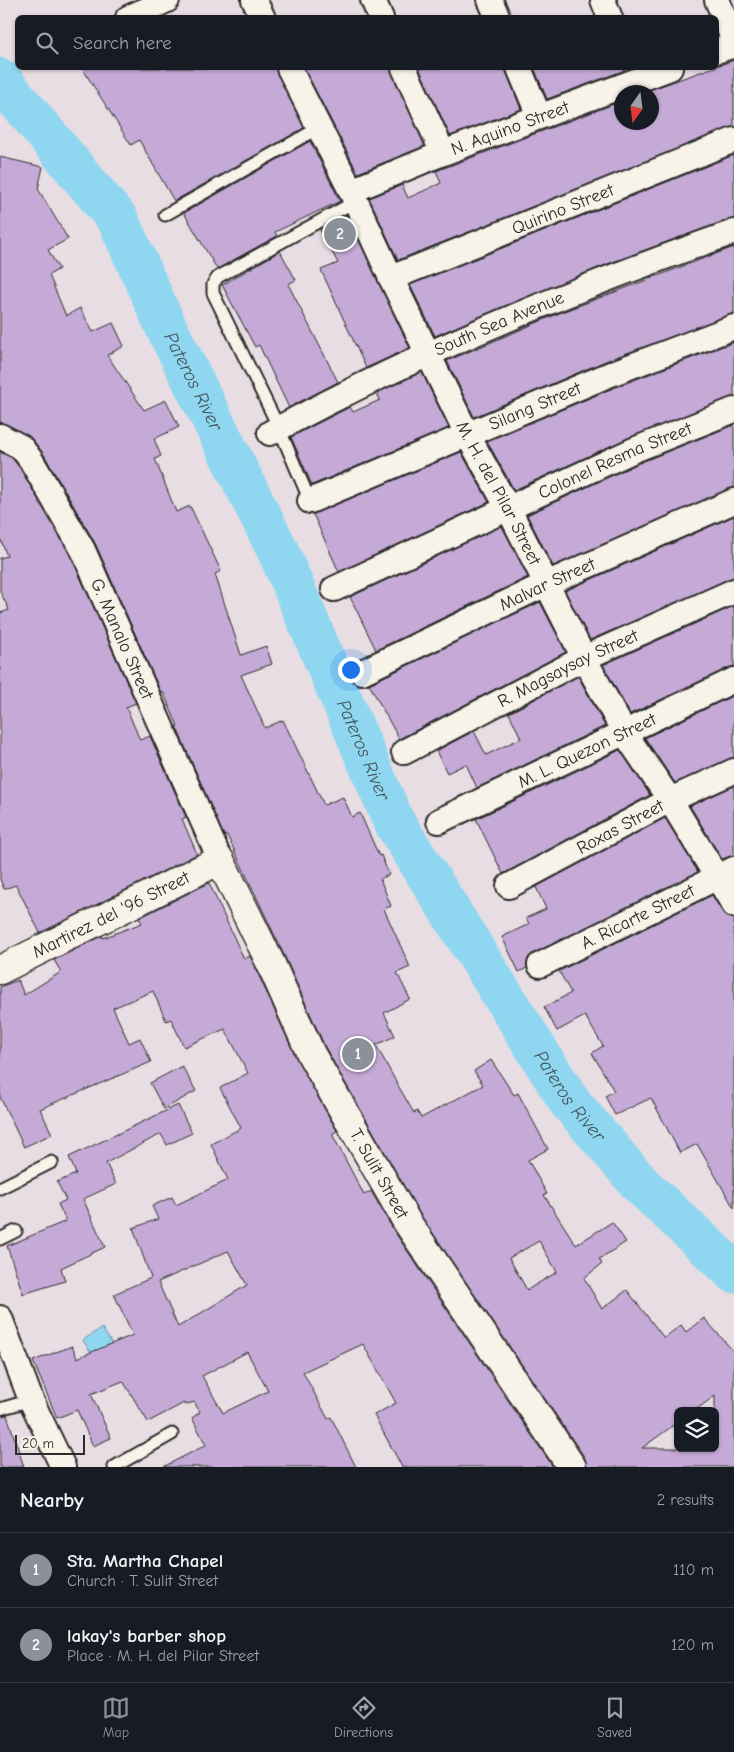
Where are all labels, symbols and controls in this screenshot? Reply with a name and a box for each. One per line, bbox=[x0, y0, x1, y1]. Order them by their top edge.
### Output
search box bbox=[15, 15, 719, 70]
icon: search bbox=[33, 29, 61, 57]
text: Search here bbox=[73, 32, 172, 54]
north arrow bbox=[614, 85, 659, 130]
street label: N. Aquino Street bbox=[448, 96, 573, 160]
street label: Quirino Street bbox=[509, 179, 617, 239]
pin: 2 bbox=[324, 215, 356, 253]
street label: South Sea Avenue bbox=[431, 287, 567, 360]
water label: Pateros River bbox=[159, 328, 228, 436]
street label: Silang Street bbox=[486, 377, 585, 435]
street label: Colonel Resma Street bbox=[535, 417, 695, 503]
street label: M. H. del Pilar Street bbox=[452, 418, 546, 569]
street label: Malvar Street bbox=[496, 553, 599, 615]
street label: G. Manalo Street bbox=[86, 575, 158, 703]
street label: R. Magsaysay Street bbox=[494, 624, 642, 712]
your location bbox=[338, 657, 364, 683]
water label: Pateros River bbox=[332, 696, 395, 805]
street label: M. L. Quezon Street bbox=[514, 708, 660, 792]
street label: Roxas Street bbox=[573, 794, 668, 858]
street label: Martirez del '96 Street bbox=[29, 866, 194, 963]
street label: A. Ricarte Street bbox=[577, 879, 699, 954]
pin: 1 bbox=[342, 1035, 374, 1073]
water label: Pateros River bbox=[529, 1046, 611, 1147]
street label: T. Sulit Street bbox=[345, 1125, 414, 1223]
map controls bbox=[674, 1407, 719, 1452]
button: layers bbox=[674, 1407, 719, 1452]
scale bar bbox=[15, 1432, 85, 1455]
text: 20 m bbox=[22, 1435, 54, 1452]
text: Nearby bbox=[20, 1488, 84, 1512]
text: 2 results bbox=[657, 1491, 714, 1509]
text: Sta. Martha Chapel bbox=[67, 1550, 223, 1572]
text: 1 bbox=[33, 1561, 39, 1579]
text: 110 m bbox=[673, 1561, 714, 1579]
text: Church · T. Sulit Street bbox=[67, 1572, 218, 1590]
text: lakay's barber shop bbox=[67, 1625, 226, 1647]
text: 2 bbox=[32, 1636, 40, 1654]
text: 120 m bbox=[671, 1636, 714, 1654]
text: Place · M. H. del Pilar Street bbox=[67, 1647, 259, 1665]
tab: Map bbox=[102, 1694, 130, 1741]
tab: Directions bbox=[334, 1694, 393, 1741]
tab: Saved bbox=[597, 1694, 632, 1741]

